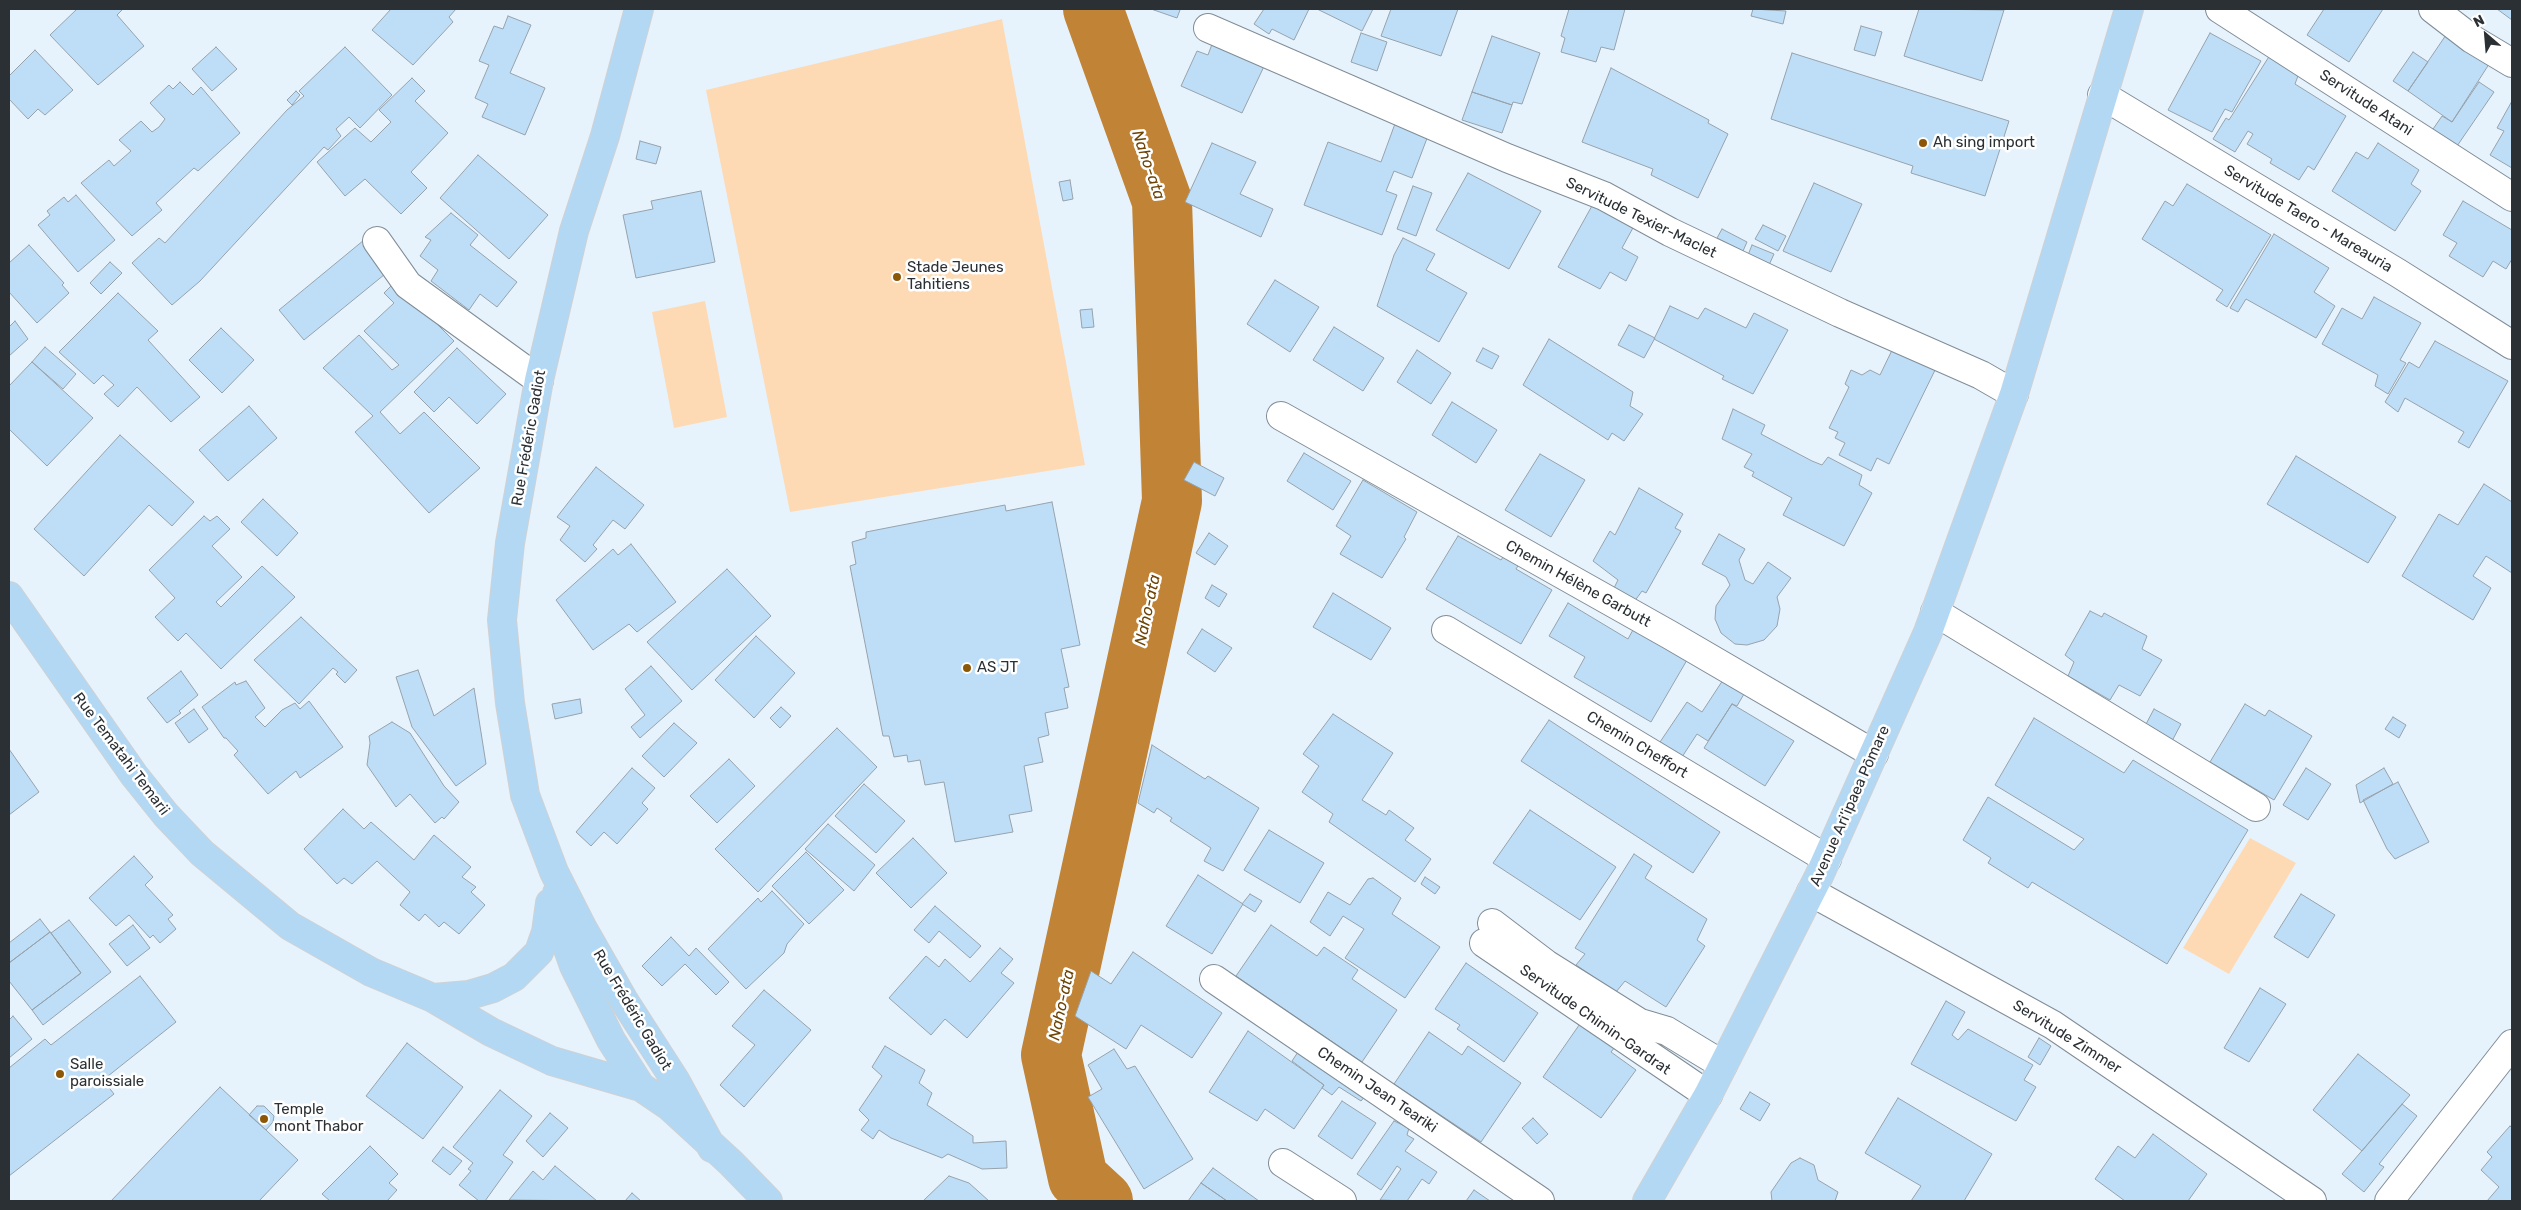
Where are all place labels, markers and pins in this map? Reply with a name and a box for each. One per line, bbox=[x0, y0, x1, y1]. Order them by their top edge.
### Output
place label: Ah sing import bbox=[1933, 134, 2035, 152]
marker: Ah sing import bbox=[1917, 137, 1929, 149]
place label: Stade Jeunes Tahitiens bbox=[907, 259, 1004, 294]
marker: Stade Jeunes Tahitiens bbox=[891, 271, 903, 283]
place label: AS JT bbox=[977, 659, 1018, 677]
marker: AS JT bbox=[961, 662, 973, 674]
place label: Salle paroissiale bbox=[70, 1056, 144, 1091]
marker: Salle paroissiale bbox=[54, 1068, 66, 1080]
place label: Temple mont Thabor bbox=[274, 1101, 363, 1136]
marker: Temple mont Thabor bbox=[258, 1113, 270, 1125]

